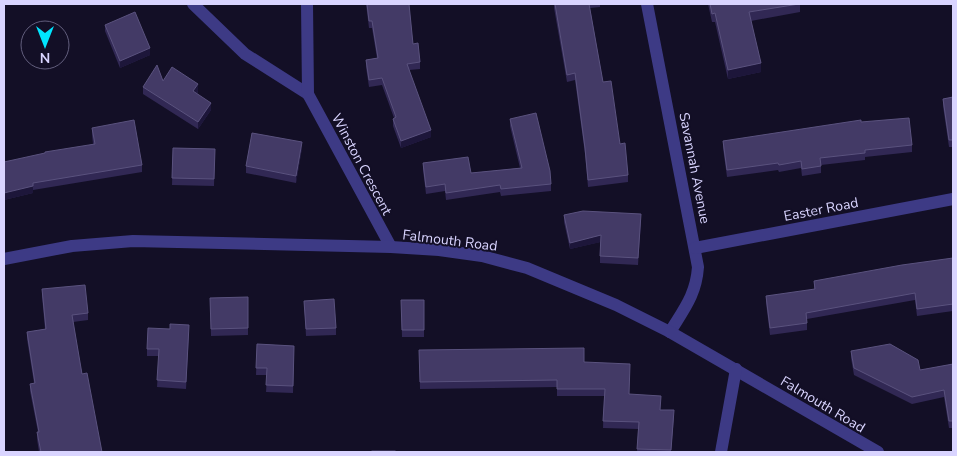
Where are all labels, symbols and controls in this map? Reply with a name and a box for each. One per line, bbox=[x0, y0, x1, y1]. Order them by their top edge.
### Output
north arrow bbox=[20, 20, 70, 70]
text: N bbox=[40, 48, 50, 67]
street label: Winston Crescent bbox=[327, 110, 396, 218]
street label: Savannah Avenue bbox=[674, 111, 715, 225]
street label: Easter Road bbox=[782, 193, 860, 226]
street label: Falmouth Road bbox=[401, 225, 499, 256]
street label: Falmouth Road bbox=[777, 372, 869, 437]

